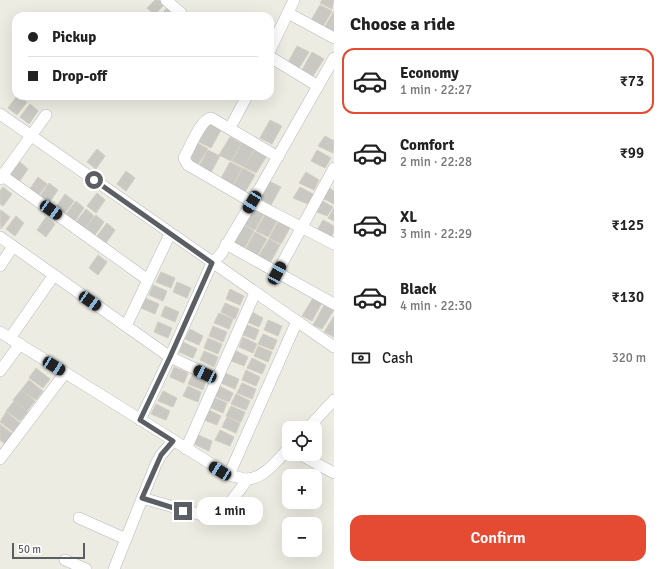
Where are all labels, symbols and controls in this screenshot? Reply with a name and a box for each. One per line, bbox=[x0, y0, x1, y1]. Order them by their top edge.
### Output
text: Choose a ride bbox=[350, 13, 455, 35]
text: Pickup bbox=[52, 28, 96, 46]
icon: car bbox=[352, 63, 388, 99]
text: Economy bbox=[400, 64, 459, 82]
text: Drop-off bbox=[52, 67, 107, 85]
text: ₹73 bbox=[620, 72, 644, 90]
text: 1 min · 22:27 bbox=[400, 82, 472, 98]
icon: car bbox=[352, 135, 388, 171]
text: Comfort bbox=[400, 136, 454, 154]
text: ₹99 bbox=[620, 144, 644, 162]
text: 2 min · 22:28 bbox=[400, 154, 472, 170]
route start bbox=[85, 171, 103, 189]
car bbox=[241, 189, 263, 215]
car bbox=[38, 198, 64, 222]
icon: car bbox=[352, 207, 388, 243]
text: XL bbox=[400, 208, 417, 226]
text: ₹125 bbox=[612, 216, 644, 234]
text: 3 min · 22:29 bbox=[400, 226, 472, 242]
car bbox=[266, 260, 288, 286]
icon: car bbox=[352, 279, 388, 315]
text: Black bbox=[400, 280, 437, 298]
text: ₹130 bbox=[612, 288, 644, 306]
car bbox=[77, 289, 103, 313]
text: 4 min · 22:30 bbox=[400, 298, 472, 314]
icon: cash bbox=[350, 347, 372, 369]
text: Cash bbox=[382, 349, 413, 367]
text: 320 m bbox=[612, 350, 646, 366]
car bbox=[41, 355, 67, 377]
car bbox=[192, 363, 218, 385]
map controls bbox=[282, 421, 322, 557]
button: locate bbox=[282, 421, 322, 461]
car bbox=[207, 460, 233, 482]
button: + bbox=[282, 469, 322, 509]
callout: 1 min bbox=[197, 497, 263, 525]
route end bbox=[174, 502, 192, 520]
text: 1 min bbox=[214, 503, 246, 519]
button: Confirm bbox=[350, 515, 646, 561]
button: − bbox=[282, 517, 322, 557]
scale bar bbox=[12, 541, 85, 560]
text: 50 m bbox=[18, 543, 41, 556]

